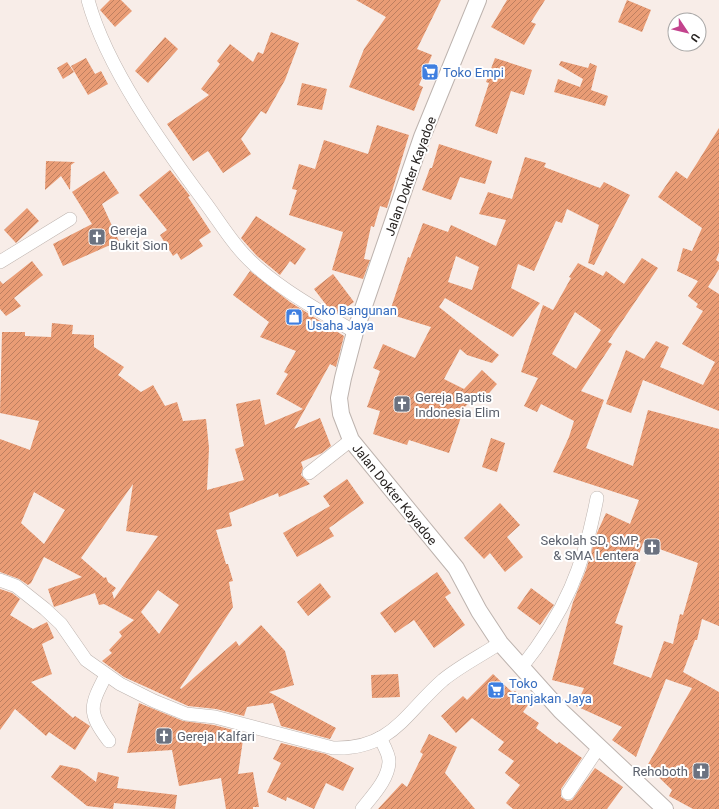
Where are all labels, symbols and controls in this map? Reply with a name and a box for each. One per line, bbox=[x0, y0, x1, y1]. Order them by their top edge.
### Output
north arrow bbox=[667, 12, 707, 52]
text: U bbox=[687, 31, 702, 44]
supermarket icon: Toko Empi bbox=[420, 62, 440, 82]
place label: Toko Empi bbox=[443, 65, 504, 80]
street label: Jalan Dokter Kayadoe bbox=[382, 114, 439, 238]
place label: Gereja Bukit Sion bbox=[110, 223, 168, 253]
church icon: Gereja Bukit Sion bbox=[87, 227, 107, 247]
place label: Toko Bangunan Usaha Jaya bbox=[307, 303, 397, 333]
shop icon: Toko Bangunan Usaha Jaya bbox=[284, 307, 304, 327]
place label: Gereja Baptis Indonesia Elim bbox=[415, 390, 500, 420]
church icon: Gereja Baptis Indonesia Elim bbox=[392, 394, 412, 414]
street label: Jalan Dokter Kayadoe bbox=[349, 441, 440, 548]
place label: Sekolah SD, SMP, & SMA Lentera bbox=[541, 533, 639, 563]
church icon: Sekolah SD, SMP, & SMA Lentera bbox=[642, 537, 662, 557]
place label: Toko Tanjakan Jaya bbox=[509, 676, 592, 706]
supermarket icon: Toko Tanjakan Jaya bbox=[486, 680, 506, 700]
church icon: Gereja Kalfari bbox=[154, 726, 174, 746]
place label: Gereja Kalfari bbox=[177, 729, 255, 744]
church icon: Rehoboth bbox=[691, 761, 711, 781]
place label: Rehoboth bbox=[632, 764, 688, 779]

